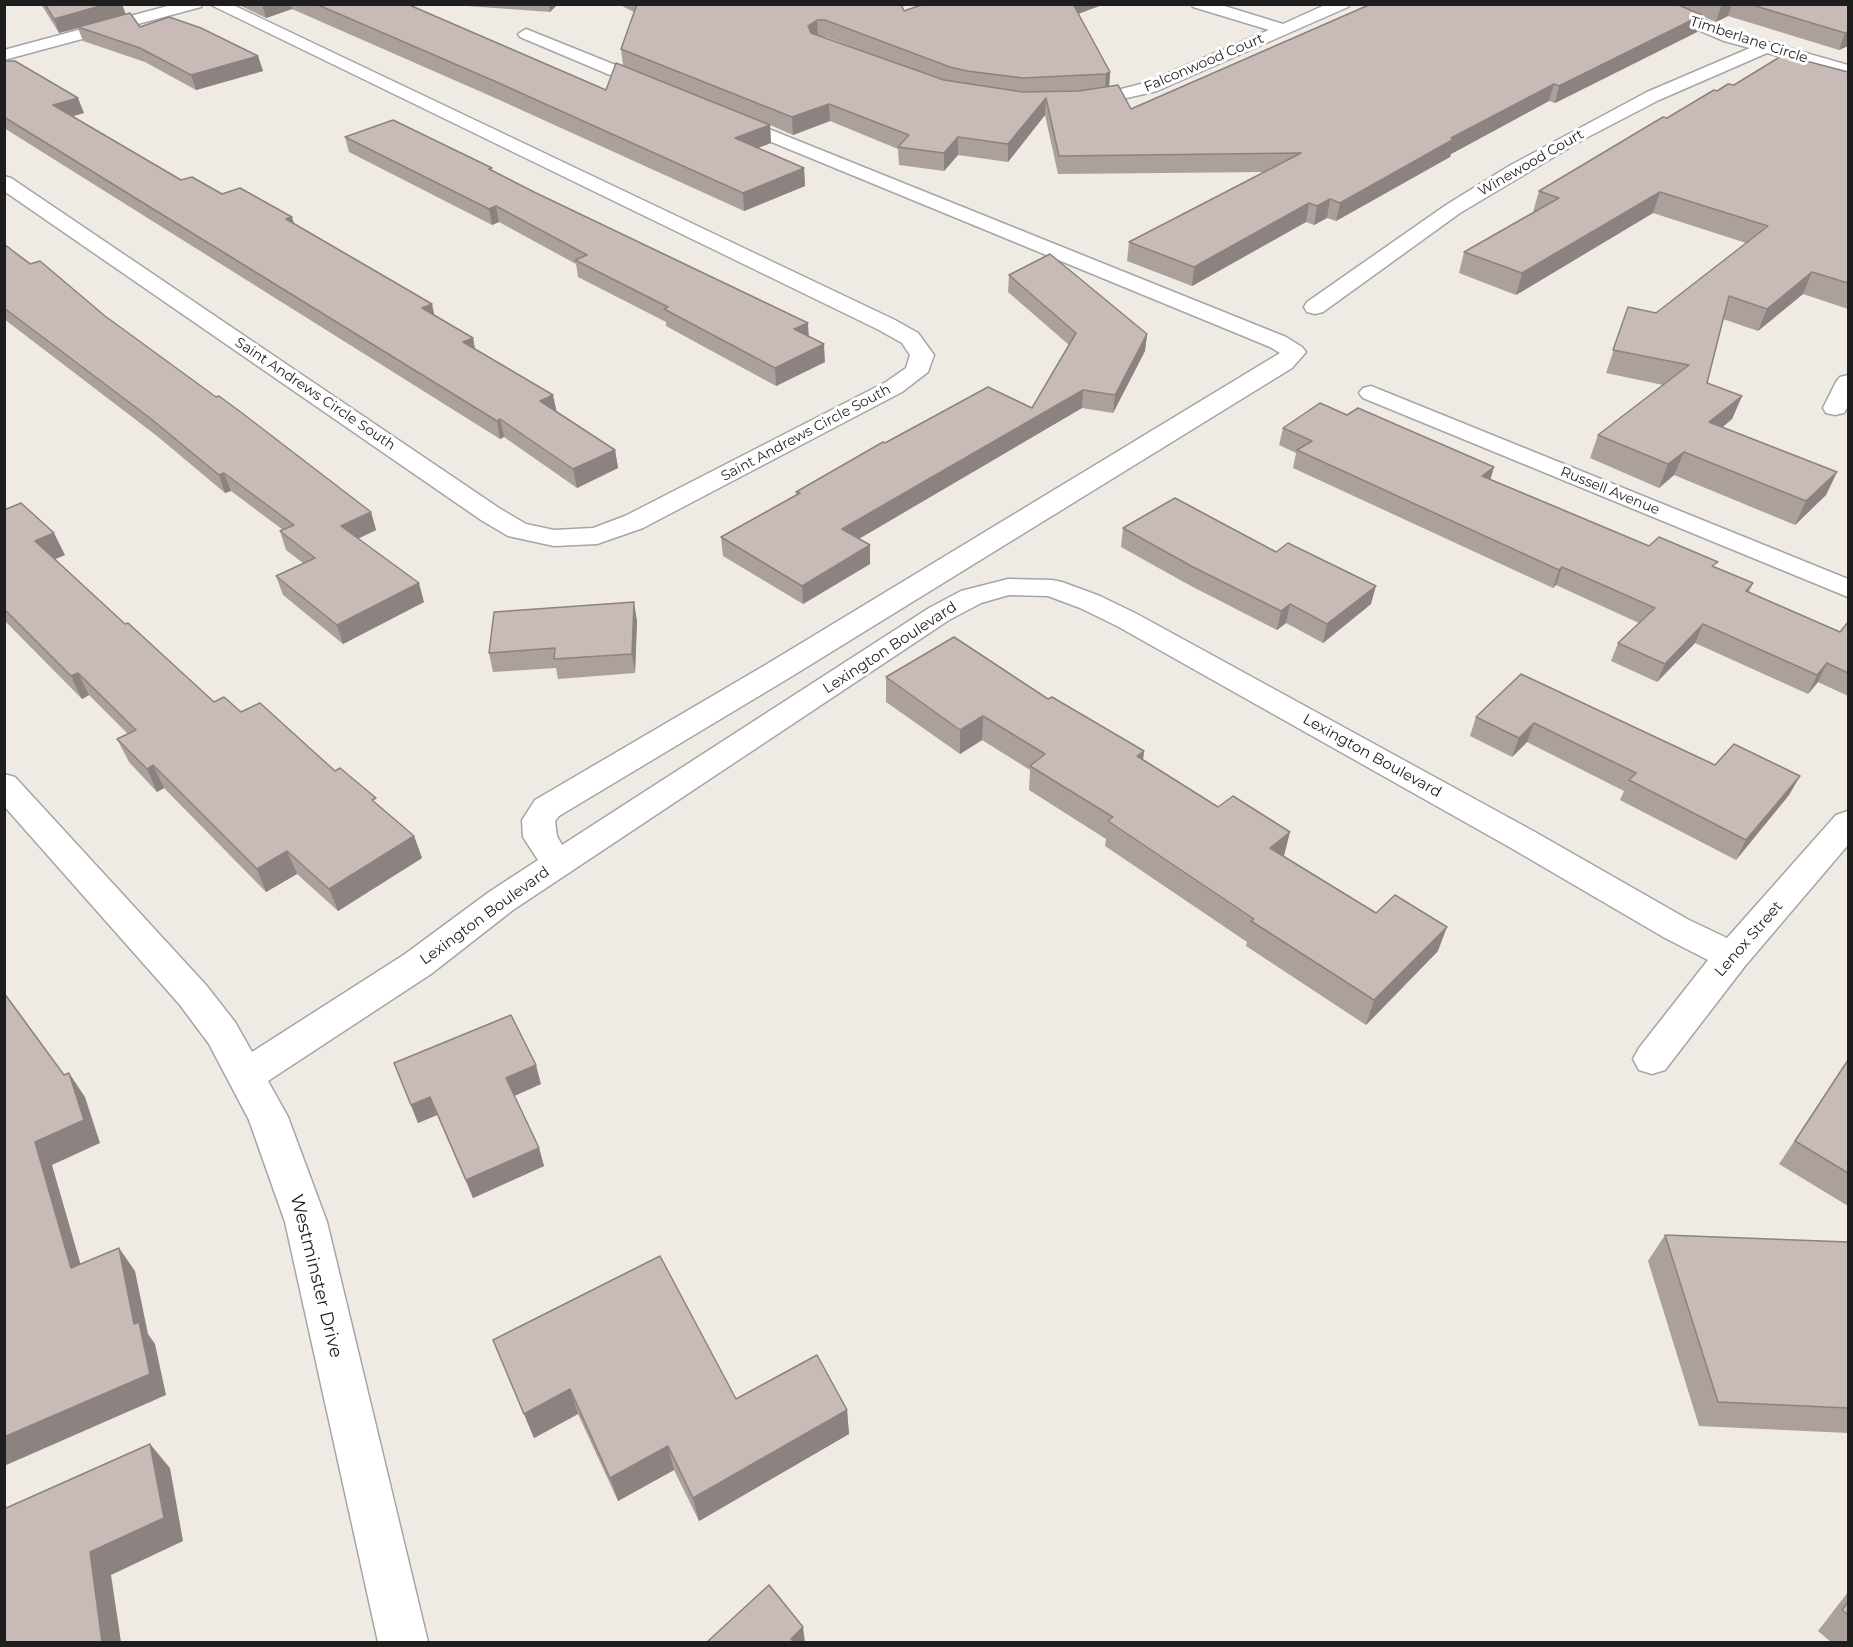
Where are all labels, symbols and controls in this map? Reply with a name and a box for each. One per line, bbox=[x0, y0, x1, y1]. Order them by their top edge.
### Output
street label: Timberlane Circle bbox=[1688, 13, 1810, 67]
street label: Falconwood Court bbox=[1142, 30, 1266, 96]
street label: Winewood Court bbox=[1475, 126, 1587, 200]
street label: Saint Andrews Circle South bbox=[232, 334, 398, 454]
street label: Saint Andrews Circle South bbox=[718, 381, 894, 485]
street label: Russell Avenue bbox=[1558, 463, 1662, 519]
street label: Lexington Boulevard bbox=[820, 598, 960, 698]
street label: Lexington Boulevard bbox=[1300, 710, 1444, 802]
street label: Lexington Boulevard bbox=[417, 863, 553, 969]
street label: Lenox Street bbox=[1711, 897, 1787, 981]
street label: Westminster Drive bbox=[285, 1192, 347, 1360]

